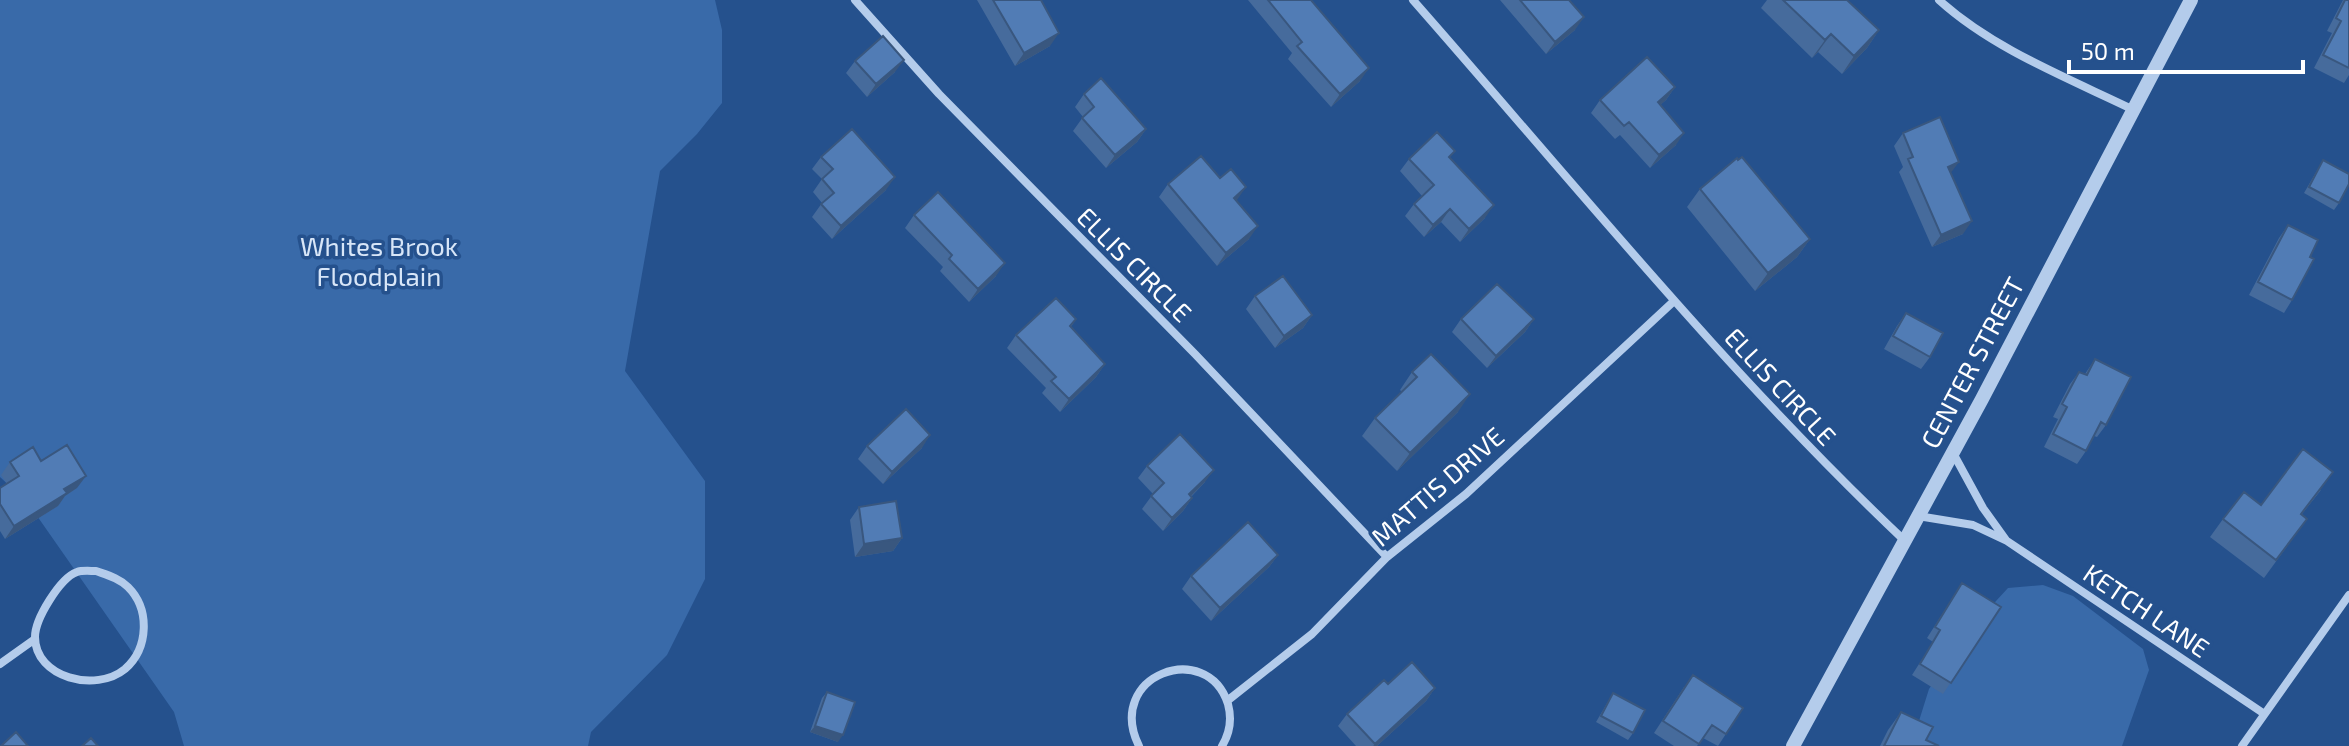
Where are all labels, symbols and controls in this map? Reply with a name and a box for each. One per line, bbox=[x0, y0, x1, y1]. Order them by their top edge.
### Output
scale bar bbox=[2069, 24, 2303, 74]
text: 50 m bbox=[2081, 36, 2135, 65]
street label: ELLIS CIRCLE bbox=[1071, 200, 1199, 328]
park label: Whites Brook Floodplain bbox=[300, 230, 458, 291]
street label: CENTER STREET bbox=[1914, 271, 2030, 453]
street label: ELLIS CIRCLE bbox=[1719, 321, 1843, 451]
street label: MATTIS DRIVE bbox=[1364, 420, 1510, 552]
street label: KETCH LANE bbox=[2078, 556, 2216, 663]

